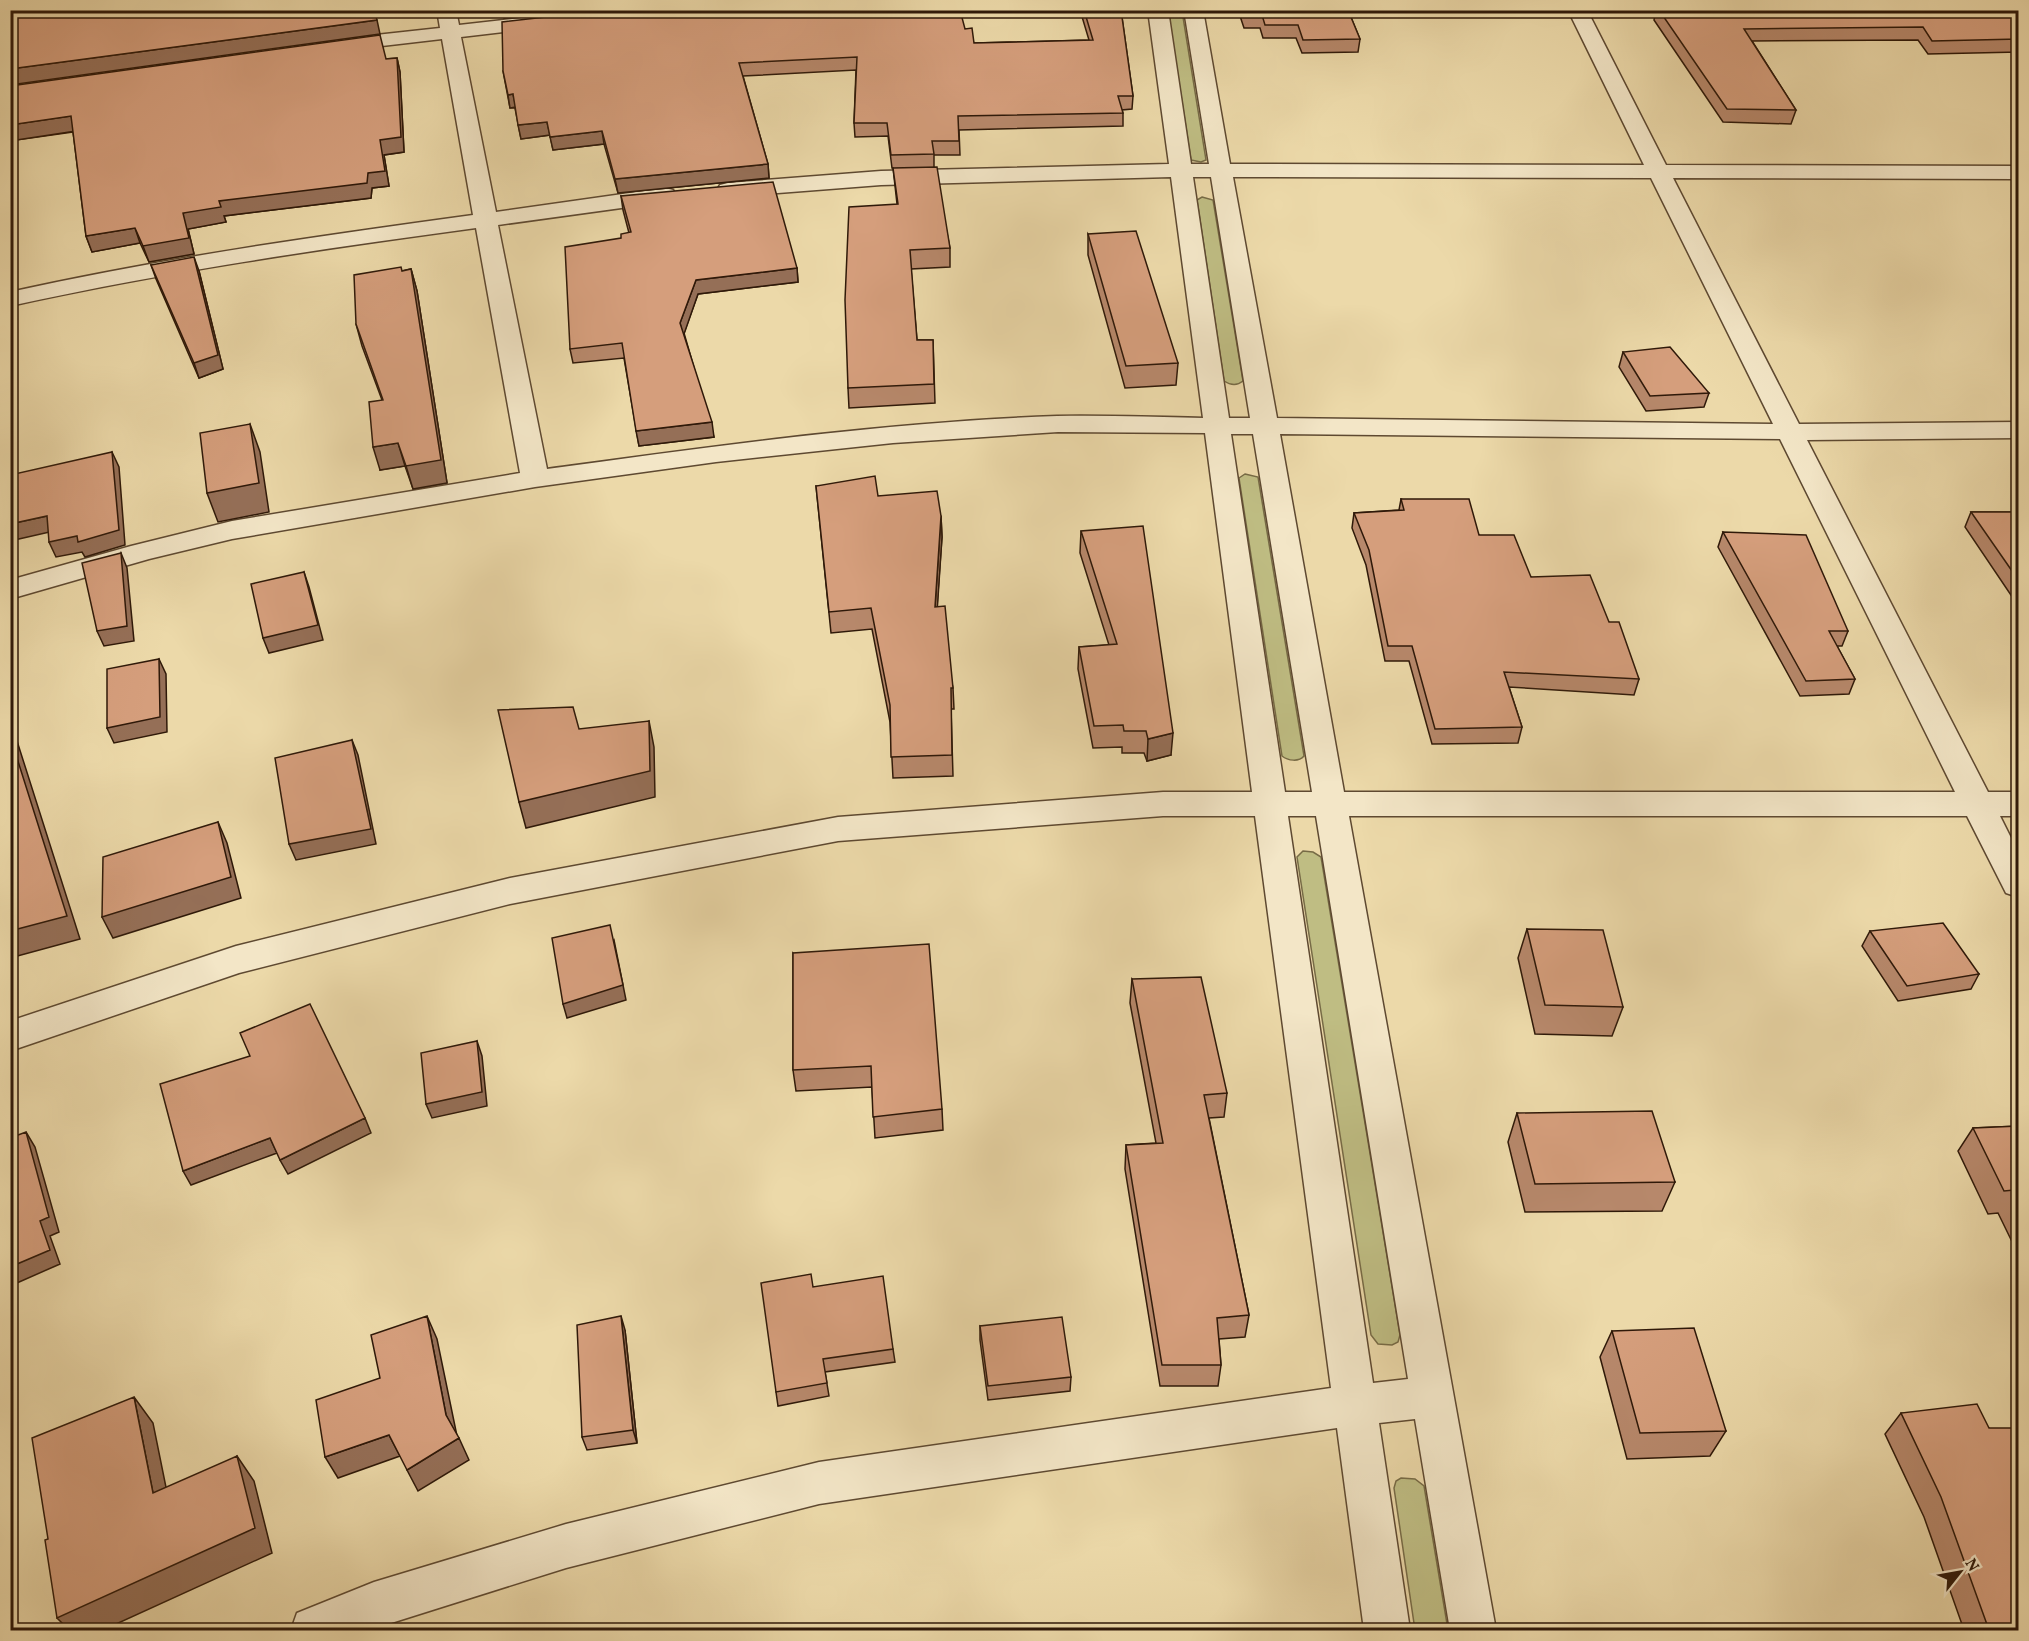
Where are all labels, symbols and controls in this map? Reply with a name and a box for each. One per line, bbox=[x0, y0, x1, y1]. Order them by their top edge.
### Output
north arrow bbox=[1930, 1542, 1990, 1602]
text: N bbox=[1959, 1555, 1984, 1576]

